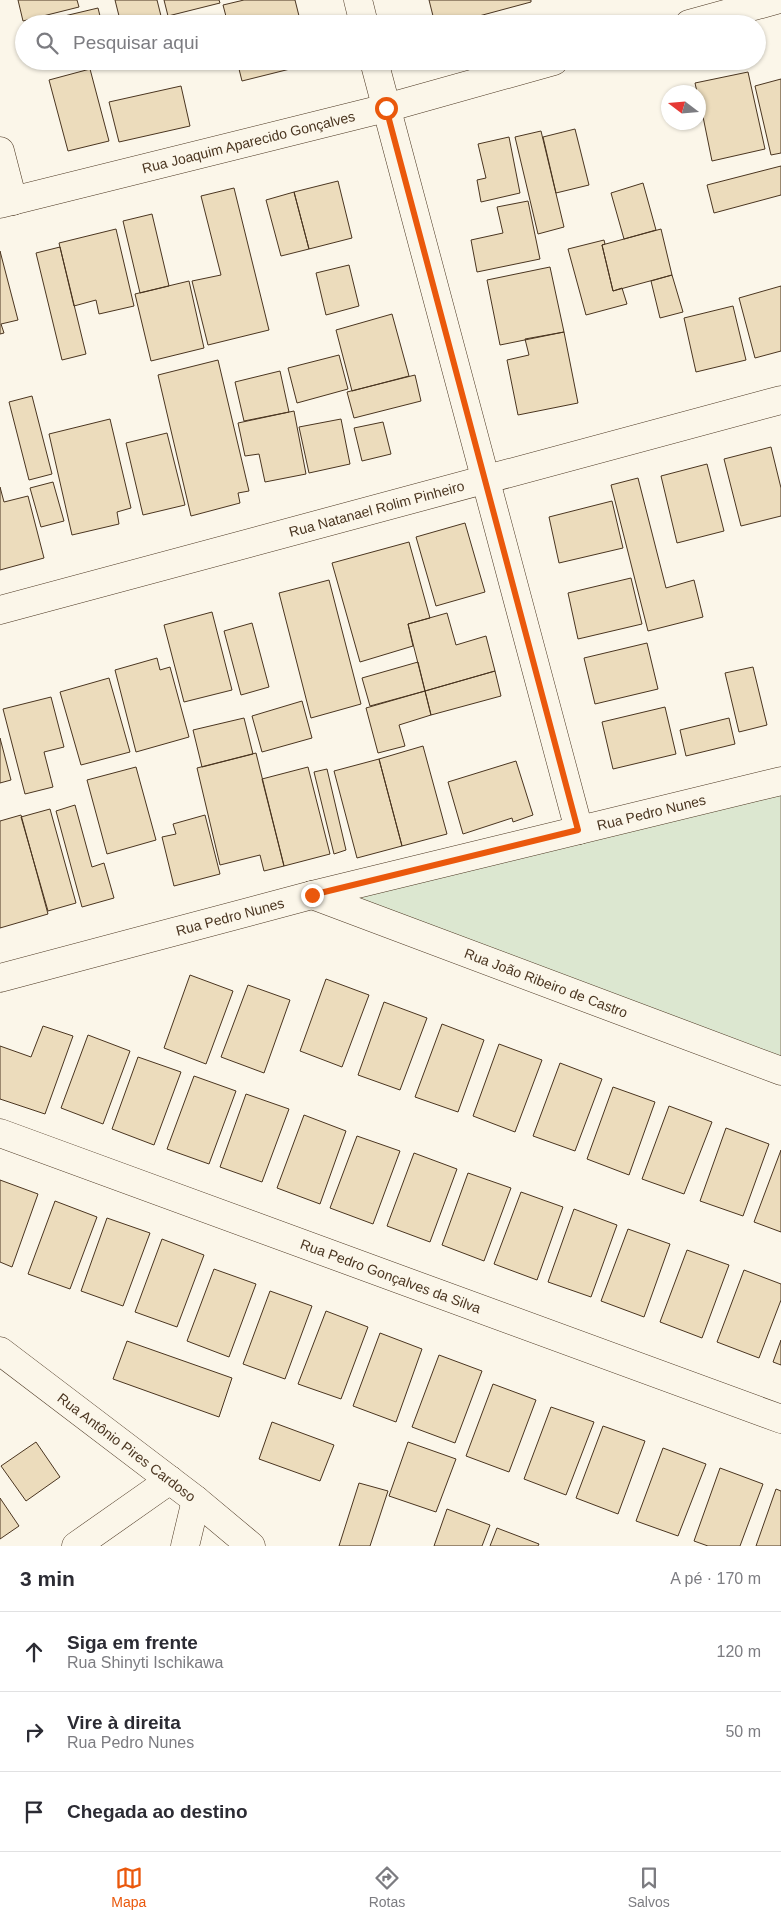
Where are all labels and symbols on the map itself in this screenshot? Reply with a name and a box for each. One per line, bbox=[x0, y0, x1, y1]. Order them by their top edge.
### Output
north arrow bbox=[661, 85, 706, 130]
route start bbox=[375, 97, 398, 120]
street label: Rua Joaquim Aparecido Gonçalves bbox=[140, 108, 357, 176]
street label: Rua Natanael Rolim Pinheiro bbox=[287, 477, 466, 540]
street label: Rua Pedro Nunes bbox=[595, 792, 707, 833]
route end bbox=[301, 884, 324, 907]
street label: Rua Pedro Nunes bbox=[174, 895, 286, 939]
street label: Rua João Ribeiro de Castro bbox=[462, 945, 630, 1021]
street label: Rua Pedro Gonçalves da Silva bbox=[298, 1236, 483, 1316]
street label: Rua Antônio Pires Cardoso bbox=[54, 1390, 199, 1505]

